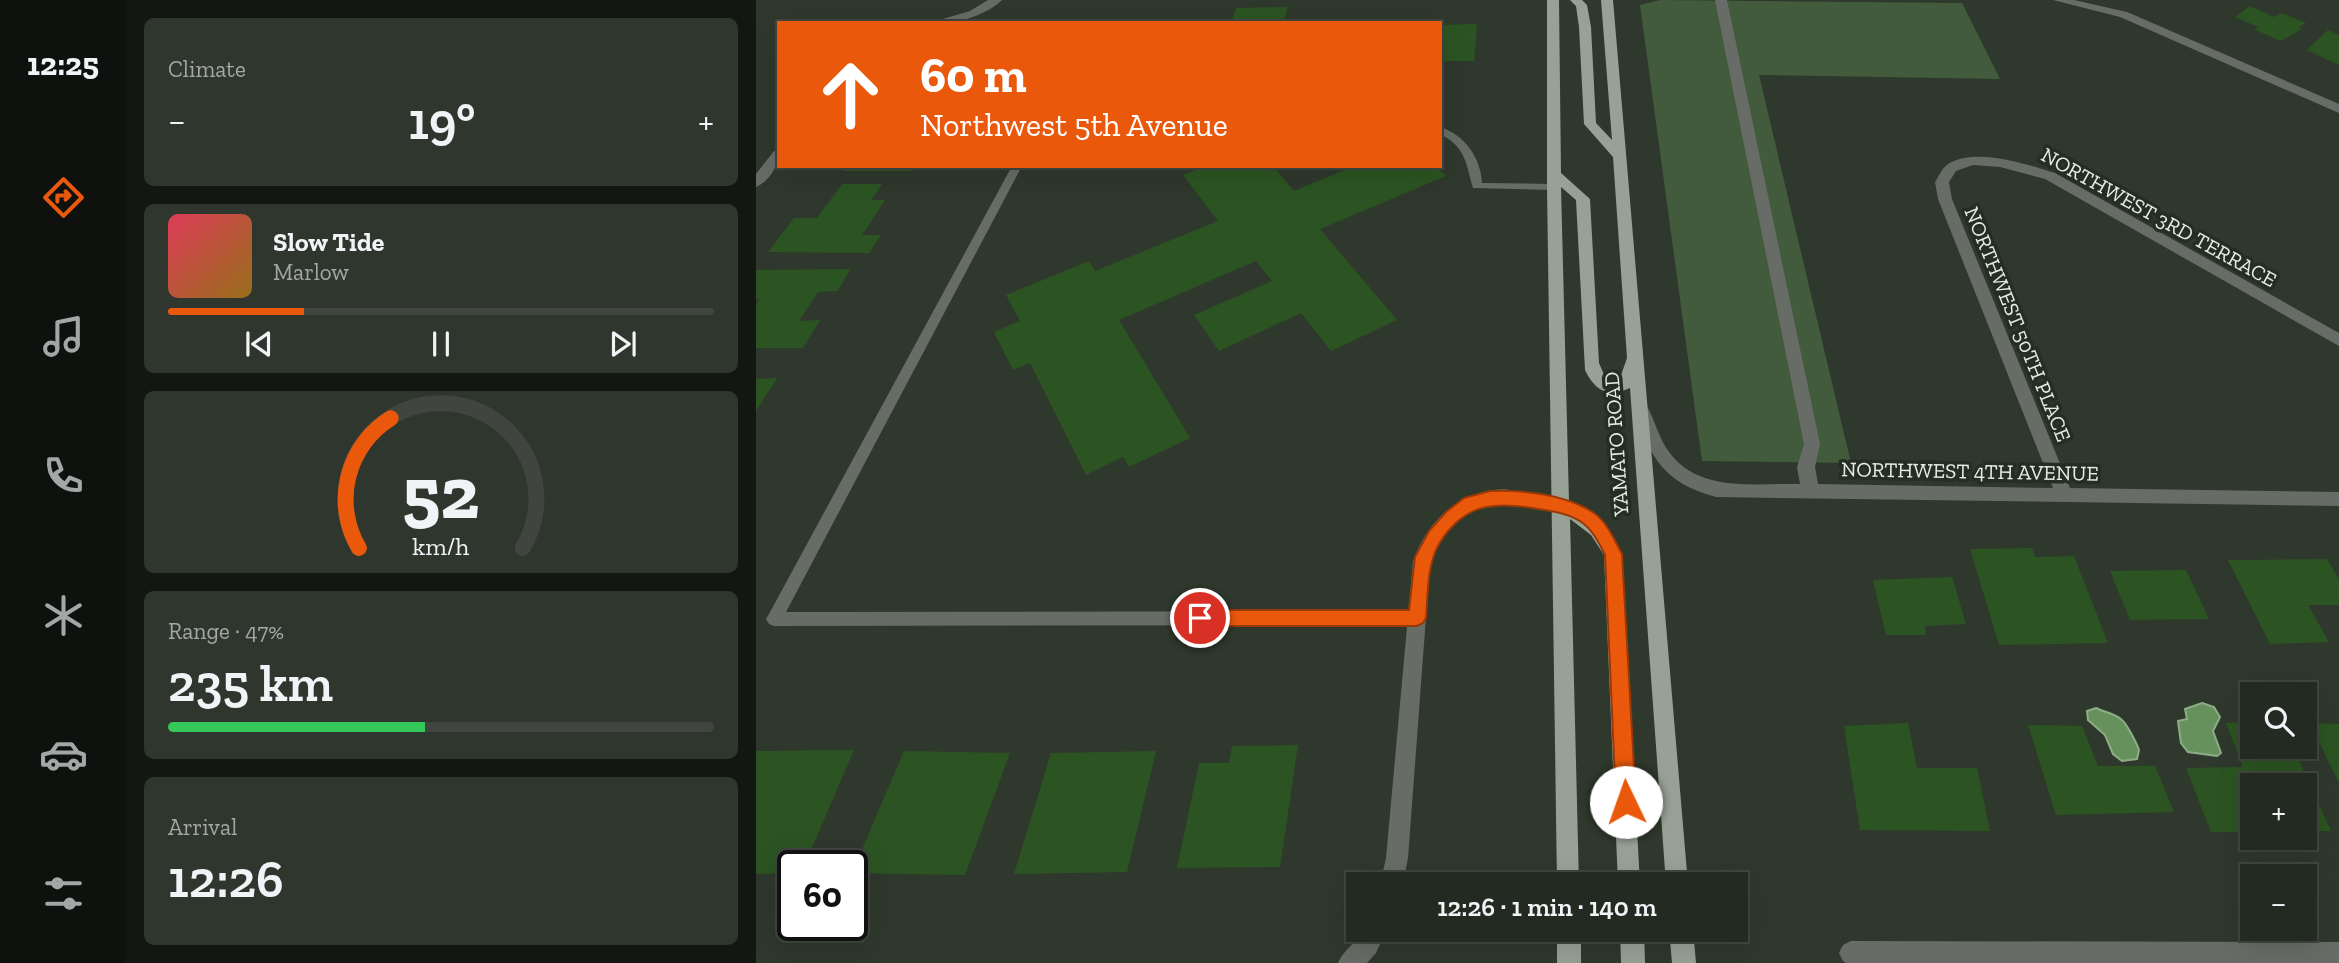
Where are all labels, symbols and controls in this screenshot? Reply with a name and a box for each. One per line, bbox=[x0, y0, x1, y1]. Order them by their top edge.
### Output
text: 12:25 bbox=[27, 45, 99, 83]
text: 60 m bbox=[920, 46, 1027, 105]
icon: ahead bbox=[805, 49, 896, 140]
text: Climate bbox=[168, 55, 246, 83]
text: 19° bbox=[408, 90, 476, 152]
text: − bbox=[168, 98, 186, 144]
text: + bbox=[698, 98, 714, 144]
text: Northwest 5th Avenue bbox=[920, 106, 1228, 144]
street label: NORTHWEST 3RD TERRACE bbox=[2037, 142, 2281, 292]
icon: directions bbox=[39, 173, 88, 222]
street label: NORTHWEST 50TH PLACE bbox=[1959, 203, 2077, 445]
text: Slow Tide bbox=[273, 226, 384, 258]
text: Marlow bbox=[273, 258, 349, 286]
icon: music bbox=[39, 312, 88, 361]
icon: previous bbox=[240, 325, 278, 363]
icon: pause bbox=[422, 325, 460, 363]
icon: next bbox=[604, 325, 642, 363]
street label: YAMATO ROAD bbox=[1598, 371, 1634, 518]
text: 52 bbox=[402, 449, 480, 537]
icon: phone bbox=[39, 451, 88, 500]
street label: NORTHWEST 4TH AVENUE bbox=[1841, 456, 2099, 486]
text: km/h bbox=[412, 530, 470, 560]
pin bbox=[1170, 588, 1230, 648]
icon: climate bbox=[39, 591, 88, 640]
icon: arrive bbox=[1181, 599, 1219, 637]
text: Range · 47% bbox=[168, 617, 284, 645]
text: 235 km bbox=[168, 652, 333, 714]
map controls bbox=[2240, 682, 2317, 941]
button: search bbox=[2240, 682, 2317, 759]
icon: car bbox=[39, 730, 88, 779]
position arrow bbox=[1589, 765, 1663, 839]
button: + bbox=[2240, 773, 2317, 850]
text: Arrival bbox=[168, 813, 237, 841]
text: 12:26 bbox=[168, 848, 284, 910]
speed limit sign: 60 bbox=[777, 850, 868, 941]
button: − bbox=[2240, 864, 2317, 941]
icon: filters bbox=[39, 869, 88, 918]
text: 12:26 · 1 min · 140 m bbox=[1437, 891, 1657, 923]

